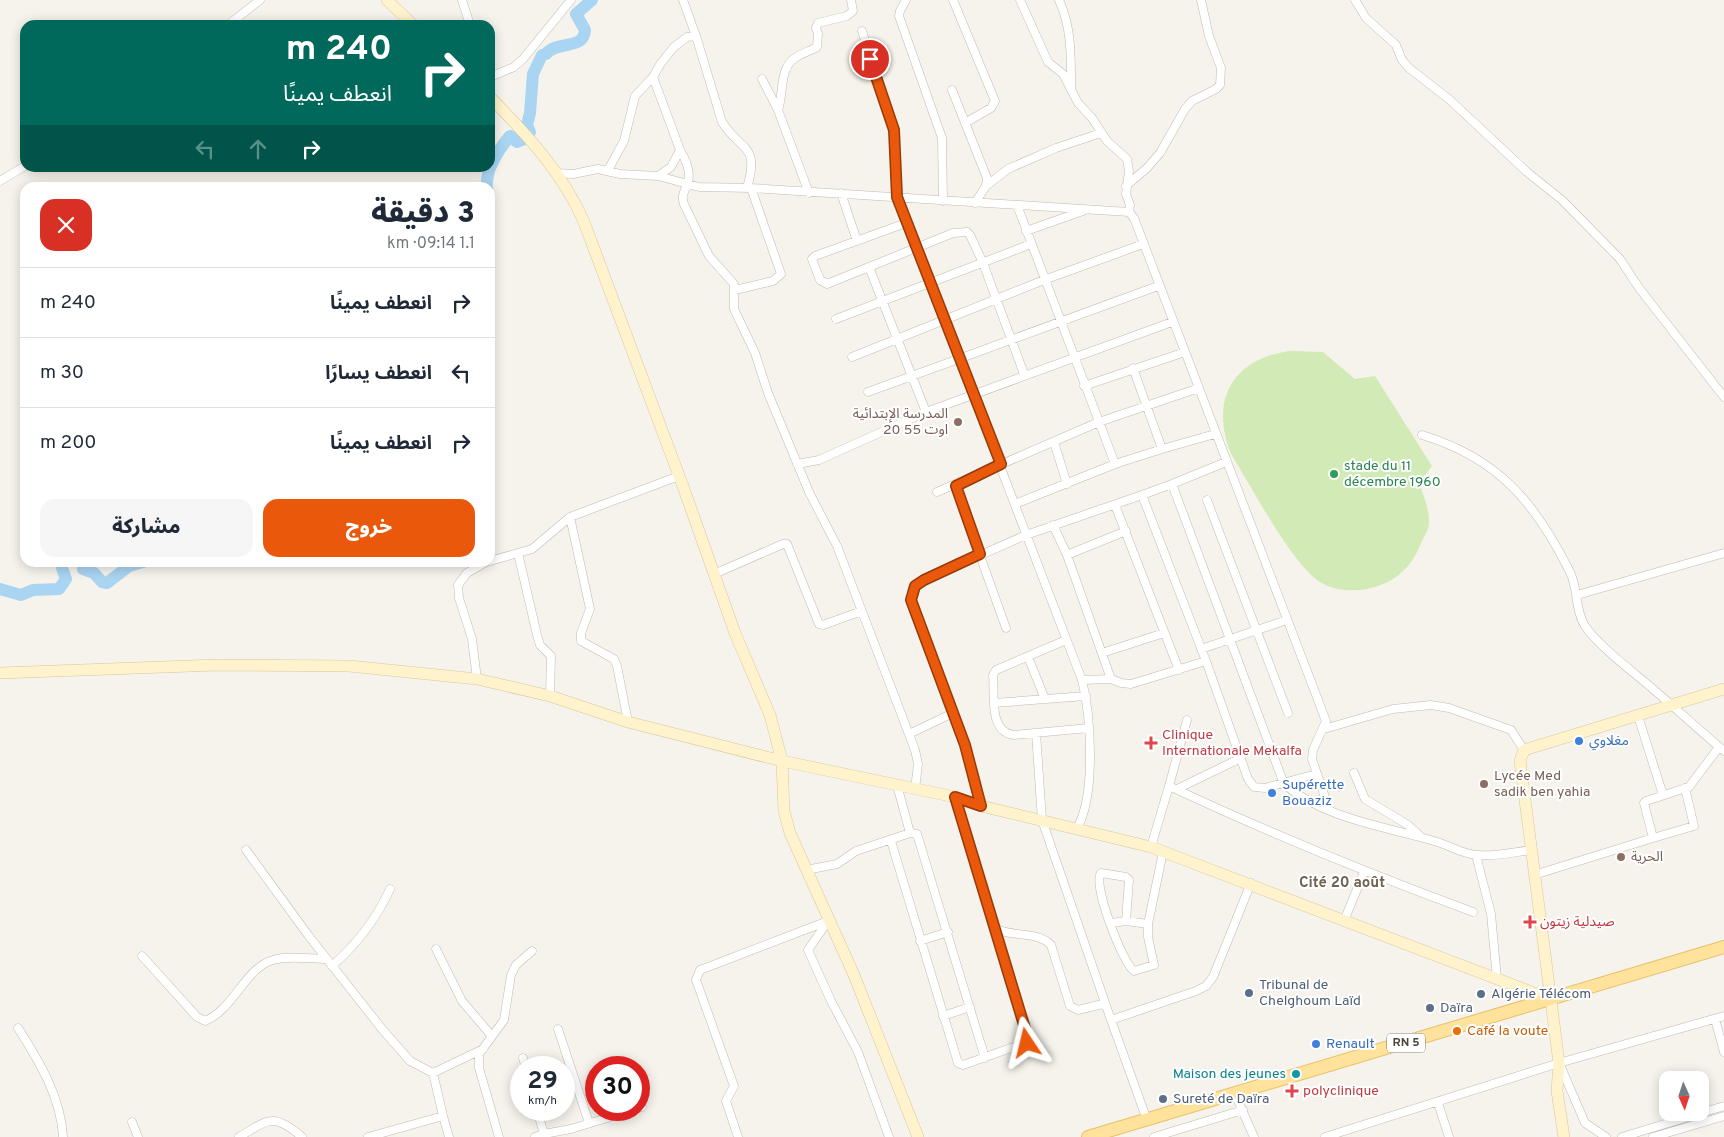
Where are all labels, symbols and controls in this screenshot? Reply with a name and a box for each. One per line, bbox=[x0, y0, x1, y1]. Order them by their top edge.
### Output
text: 240 m bbox=[286, 28, 392, 72]
pin bbox=[849, 38, 891, 80]
icon: right bbox=[410, 40, 475, 105]
icon: arrive bbox=[856, 45, 884, 73]
text: انعطف يمينًا bbox=[283, 82, 392, 109]
icon: left bbox=[191, 135, 219, 163]
icon: ahead bbox=[244, 135, 272, 163]
icon: right bbox=[297, 135, 325, 163]
text: 3 دقيقة bbox=[371, 196, 475, 233]
button: close bbox=[40, 199, 92, 251]
text: 1.1 km · 09:14 bbox=[387, 234, 475, 254]
icon: right bbox=[447, 289, 475, 317]
text: 240 m bbox=[40, 291, 96, 315]
text: انعطف يمينًا bbox=[330, 292, 432, 316]
icon: left bbox=[447, 359, 475, 387]
text: 30 m bbox=[40, 361, 84, 385]
text: انعطف يسارًا bbox=[325, 362, 432, 386]
place label: المدرسة الإبتدائية 20 اوت 55 bbox=[853, 406, 948, 439]
marker: المدرسة الإبتدائية 20 اوت 55 bbox=[952, 416, 964, 428]
icon: right bbox=[447, 429, 475, 457]
text: 200 m bbox=[40, 431, 96, 455]
text: انعطف يمينًا bbox=[330, 432, 432, 456]
place label: stade du 11 décembre 1960 bbox=[1344, 458, 1441, 491]
marker: stade du 11 décembre 1960 bbox=[1328, 468, 1340, 480]
button: مشاركة bbox=[40, 499, 253, 557]
button: خروج bbox=[263, 499, 475, 557]
place label: Clinique Internationale Mekalfa bbox=[1162, 727, 1302, 760]
place label: مغلاوي bbox=[1589, 733, 1629, 751]
marker: مغلاوي bbox=[1573, 735, 1585, 747]
marker: Clinique Internationale Mekalfa bbox=[1144, 736, 1158, 750]
place label: Lycée Med sadik ben yahia bbox=[1494, 768, 1590, 801]
place label: Supérette Bouaziz bbox=[1282, 777, 1344, 810]
marker: Lycée Med sadik ben yahia bbox=[1478, 778, 1490, 790]
marker: Supérette Bouaziz bbox=[1266, 787, 1278, 799]
place label: الحرية bbox=[1631, 849, 1663, 866]
marker: الحرية bbox=[1615, 851, 1627, 863]
district label: Cité 20 août bbox=[1299, 874, 1385, 893]
place label: صيدلية زيتون bbox=[1540, 914, 1615, 931]
marker: صيدلية زيتون bbox=[1524, 916, 1536, 928]
place label: Tribunal de Chelghoum Laïd bbox=[1259, 977, 1361, 1010]
place label: Algérie Télécom bbox=[1491, 986, 1591, 1003]
marker: Tribunal de Chelghoum Laïd bbox=[1243, 987, 1255, 999]
marker: Algérie Télécom bbox=[1475, 988, 1487, 1000]
place label: Daïra bbox=[1440, 1000, 1473, 1017]
marker: Daïra bbox=[1424, 1002, 1436, 1014]
position arrow bbox=[1000, 1016, 1052, 1068]
place label: Café la voute bbox=[1467, 1023, 1548, 1040]
marker: Café la voute bbox=[1451, 1025, 1463, 1037]
road number: RN 5 bbox=[1387, 1034, 1425, 1052]
place label: Renault bbox=[1326, 1036, 1375, 1053]
marker: Renault bbox=[1310, 1038, 1322, 1050]
speed limit sign: 30 bbox=[585, 1056, 650, 1121]
text: 29 bbox=[527, 1066, 558, 1098]
place label: Maison des jeunes bbox=[1173, 1066, 1286, 1083]
marker: Maison des jeunes bbox=[1290, 1068, 1302, 1080]
north arrow bbox=[1659, 1071, 1709, 1121]
map controls bbox=[1659, 1071, 1709, 1121]
place label: polyclinique bbox=[1303, 1083, 1379, 1100]
marker: polyclinique bbox=[1285, 1084, 1299, 1098]
place label: Sureté de Daïra bbox=[1173, 1091, 1269, 1108]
text: km/h bbox=[528, 1093, 557, 1109]
marker: Sureté de Daïra bbox=[1157, 1093, 1169, 1105]

